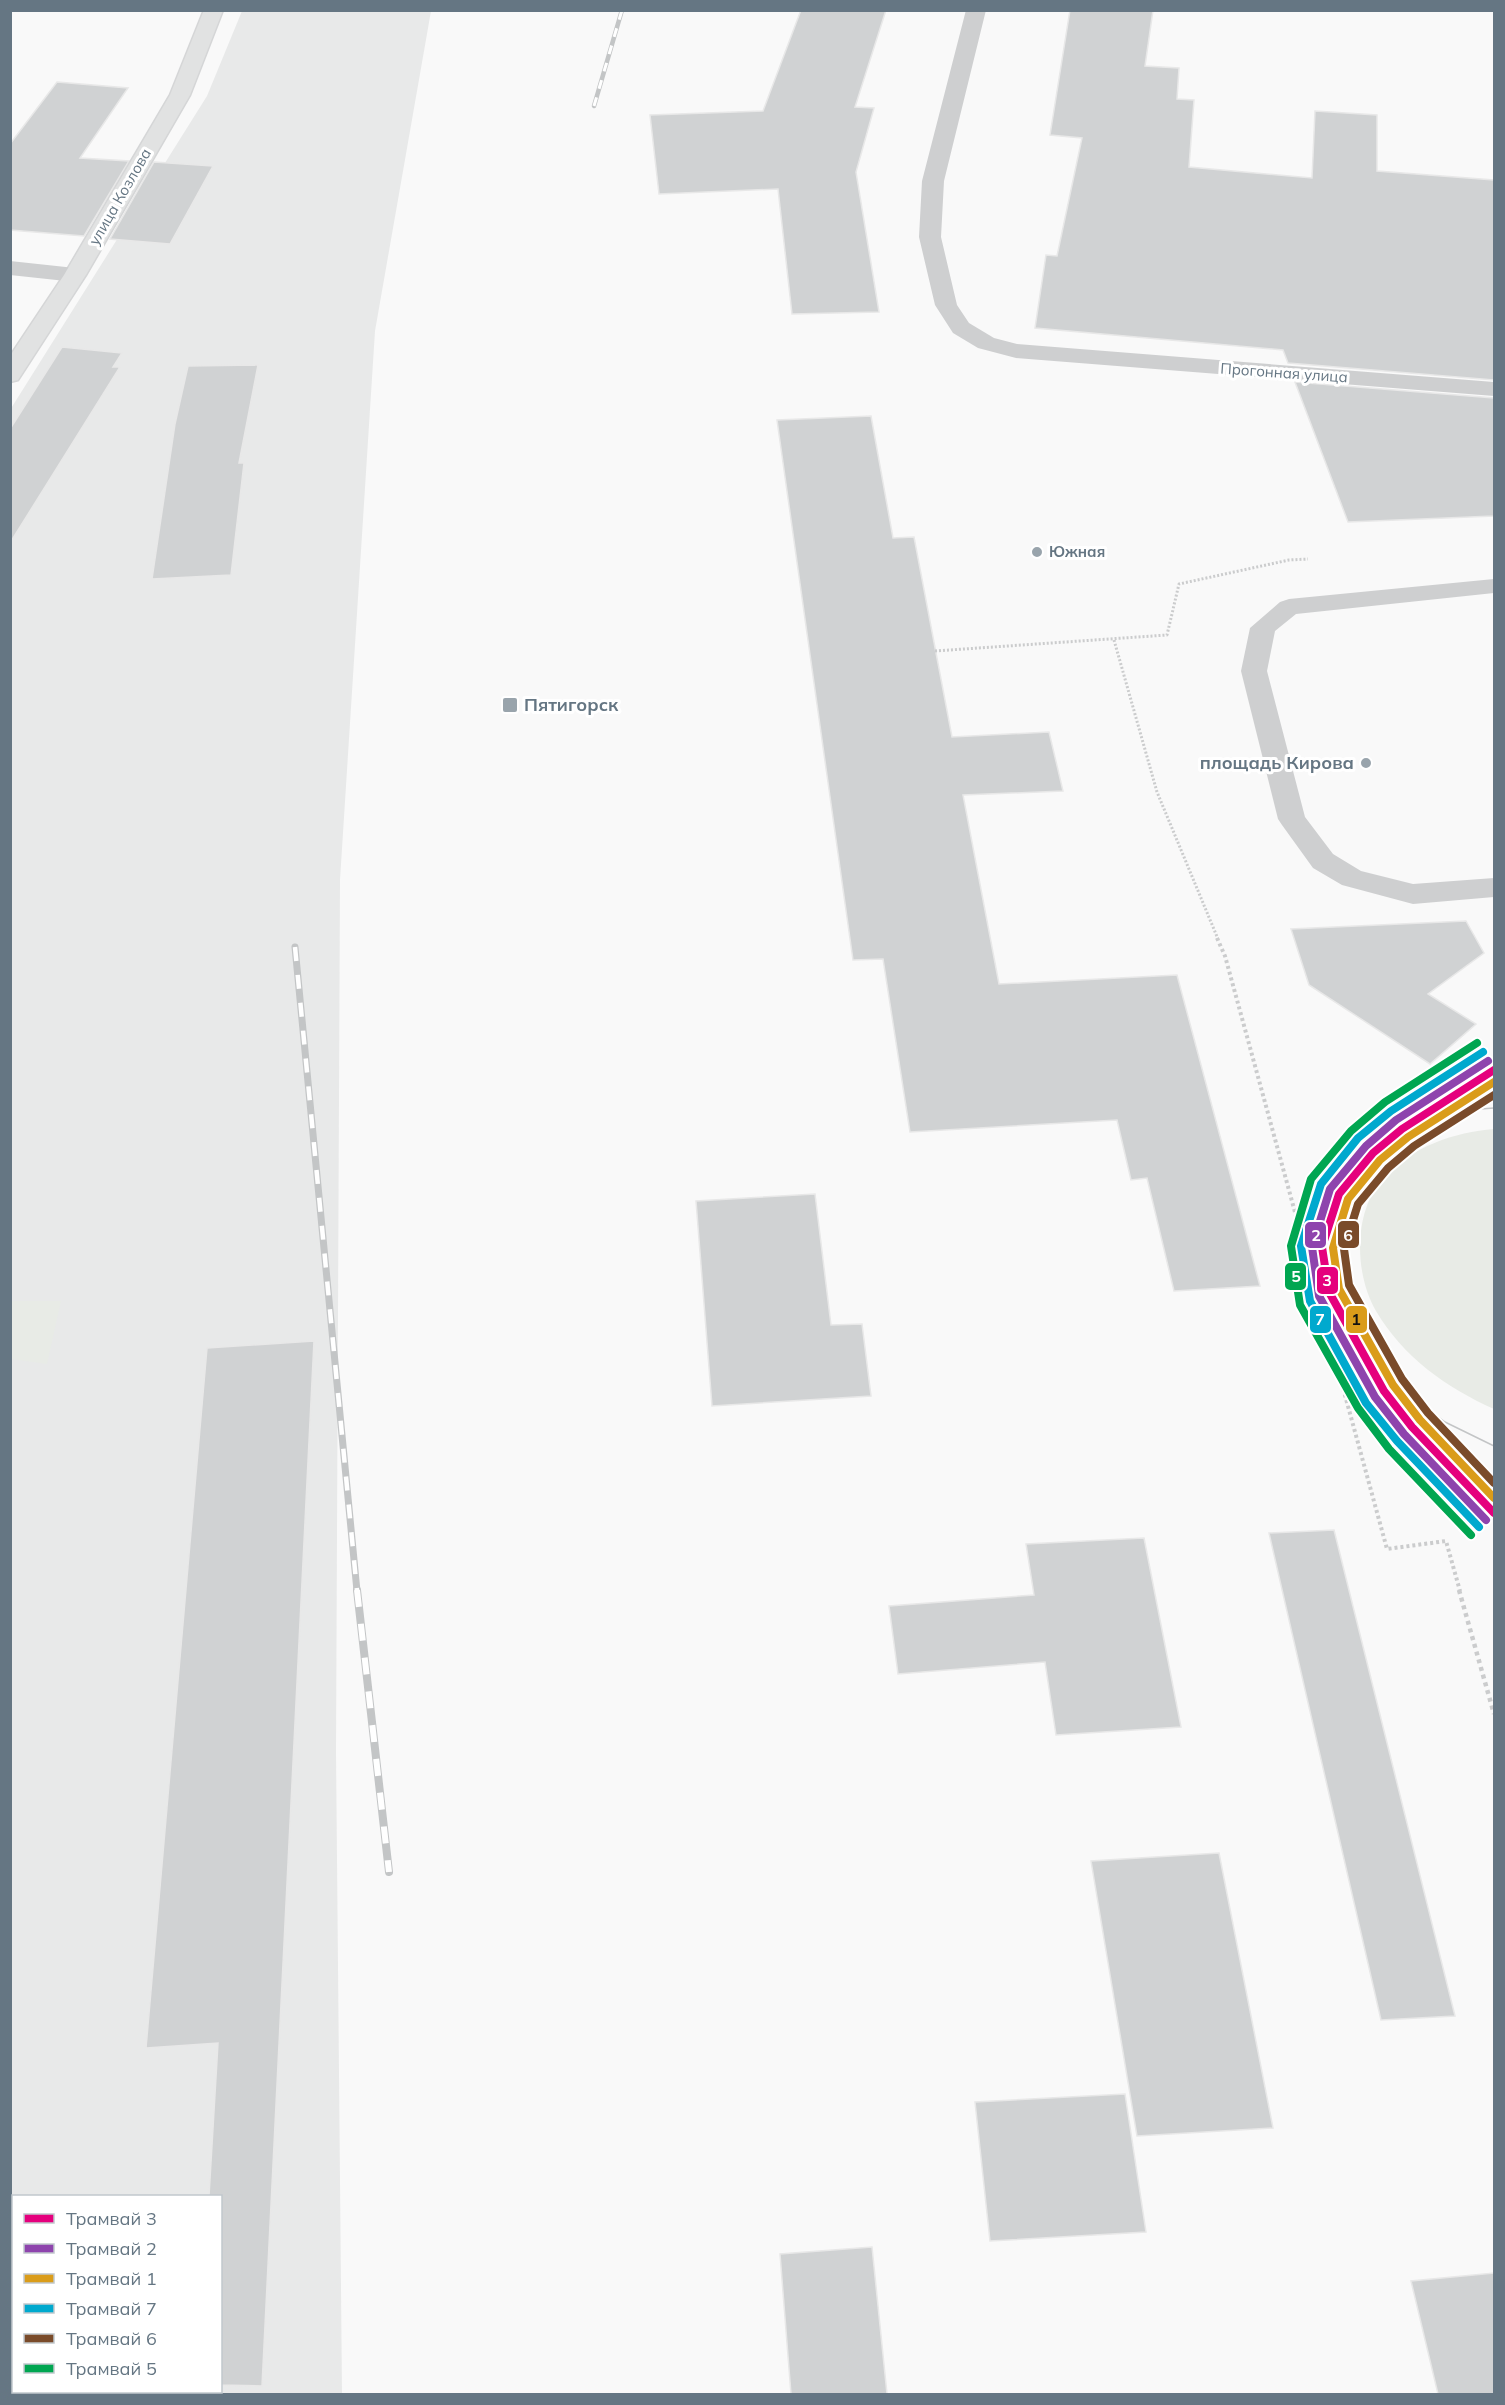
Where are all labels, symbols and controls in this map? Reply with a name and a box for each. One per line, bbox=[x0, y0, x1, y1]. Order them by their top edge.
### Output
street label: улица Козлова bbox=[84, 145, 155, 249]
street label: Прогонная улица bbox=[1220, 359, 1348, 386]
place label: Южная bbox=[1049, 542, 1105, 561]
marker: Южная bbox=[1030, 545, 1044, 559]
place label: Пятигорск bbox=[524, 693, 619, 716]
marker: Пятигорск bbox=[501, 696, 519, 714]
place label: площадь Кирова bbox=[1200, 751, 1354, 774]
marker: площадь Кирова bbox=[1359, 756, 1373, 770]
line badge: 6 bbox=[1337, 1220, 1360, 1249]
line badge: 2 bbox=[1304, 1221, 1327, 1249]
text: 2 bbox=[1311, 1225, 1321, 1245]
text: 6 bbox=[1343, 1225, 1353, 1245]
line badge: 5 bbox=[1284, 1262, 1307, 1291]
text: 5 bbox=[1291, 1266, 1301, 1286]
line badge: 3 bbox=[1316, 1266, 1339, 1295]
text: 3 bbox=[1322, 1270, 1332, 1290]
line badge: 7 bbox=[1309, 1305, 1332, 1334]
line badge: 1 bbox=[1345, 1305, 1368, 1334]
text: 7 bbox=[1315, 1309, 1325, 1329]
text: 1 bbox=[1351, 1309, 1361, 1329]
legend bbox=[12, 2195, 222, 2393]
text: Трамвай 3 bbox=[66, 2207, 157, 2230]
text: Трамвай 2 bbox=[66, 2237, 157, 2260]
text: Трамвай 1 bbox=[66, 2267, 157, 2290]
text: Трамвай 7 bbox=[66, 2297, 157, 2320]
text: Трамвай 6 bbox=[66, 2327, 157, 2350]
text: Трамвай 5 bbox=[66, 2357, 157, 2380]

